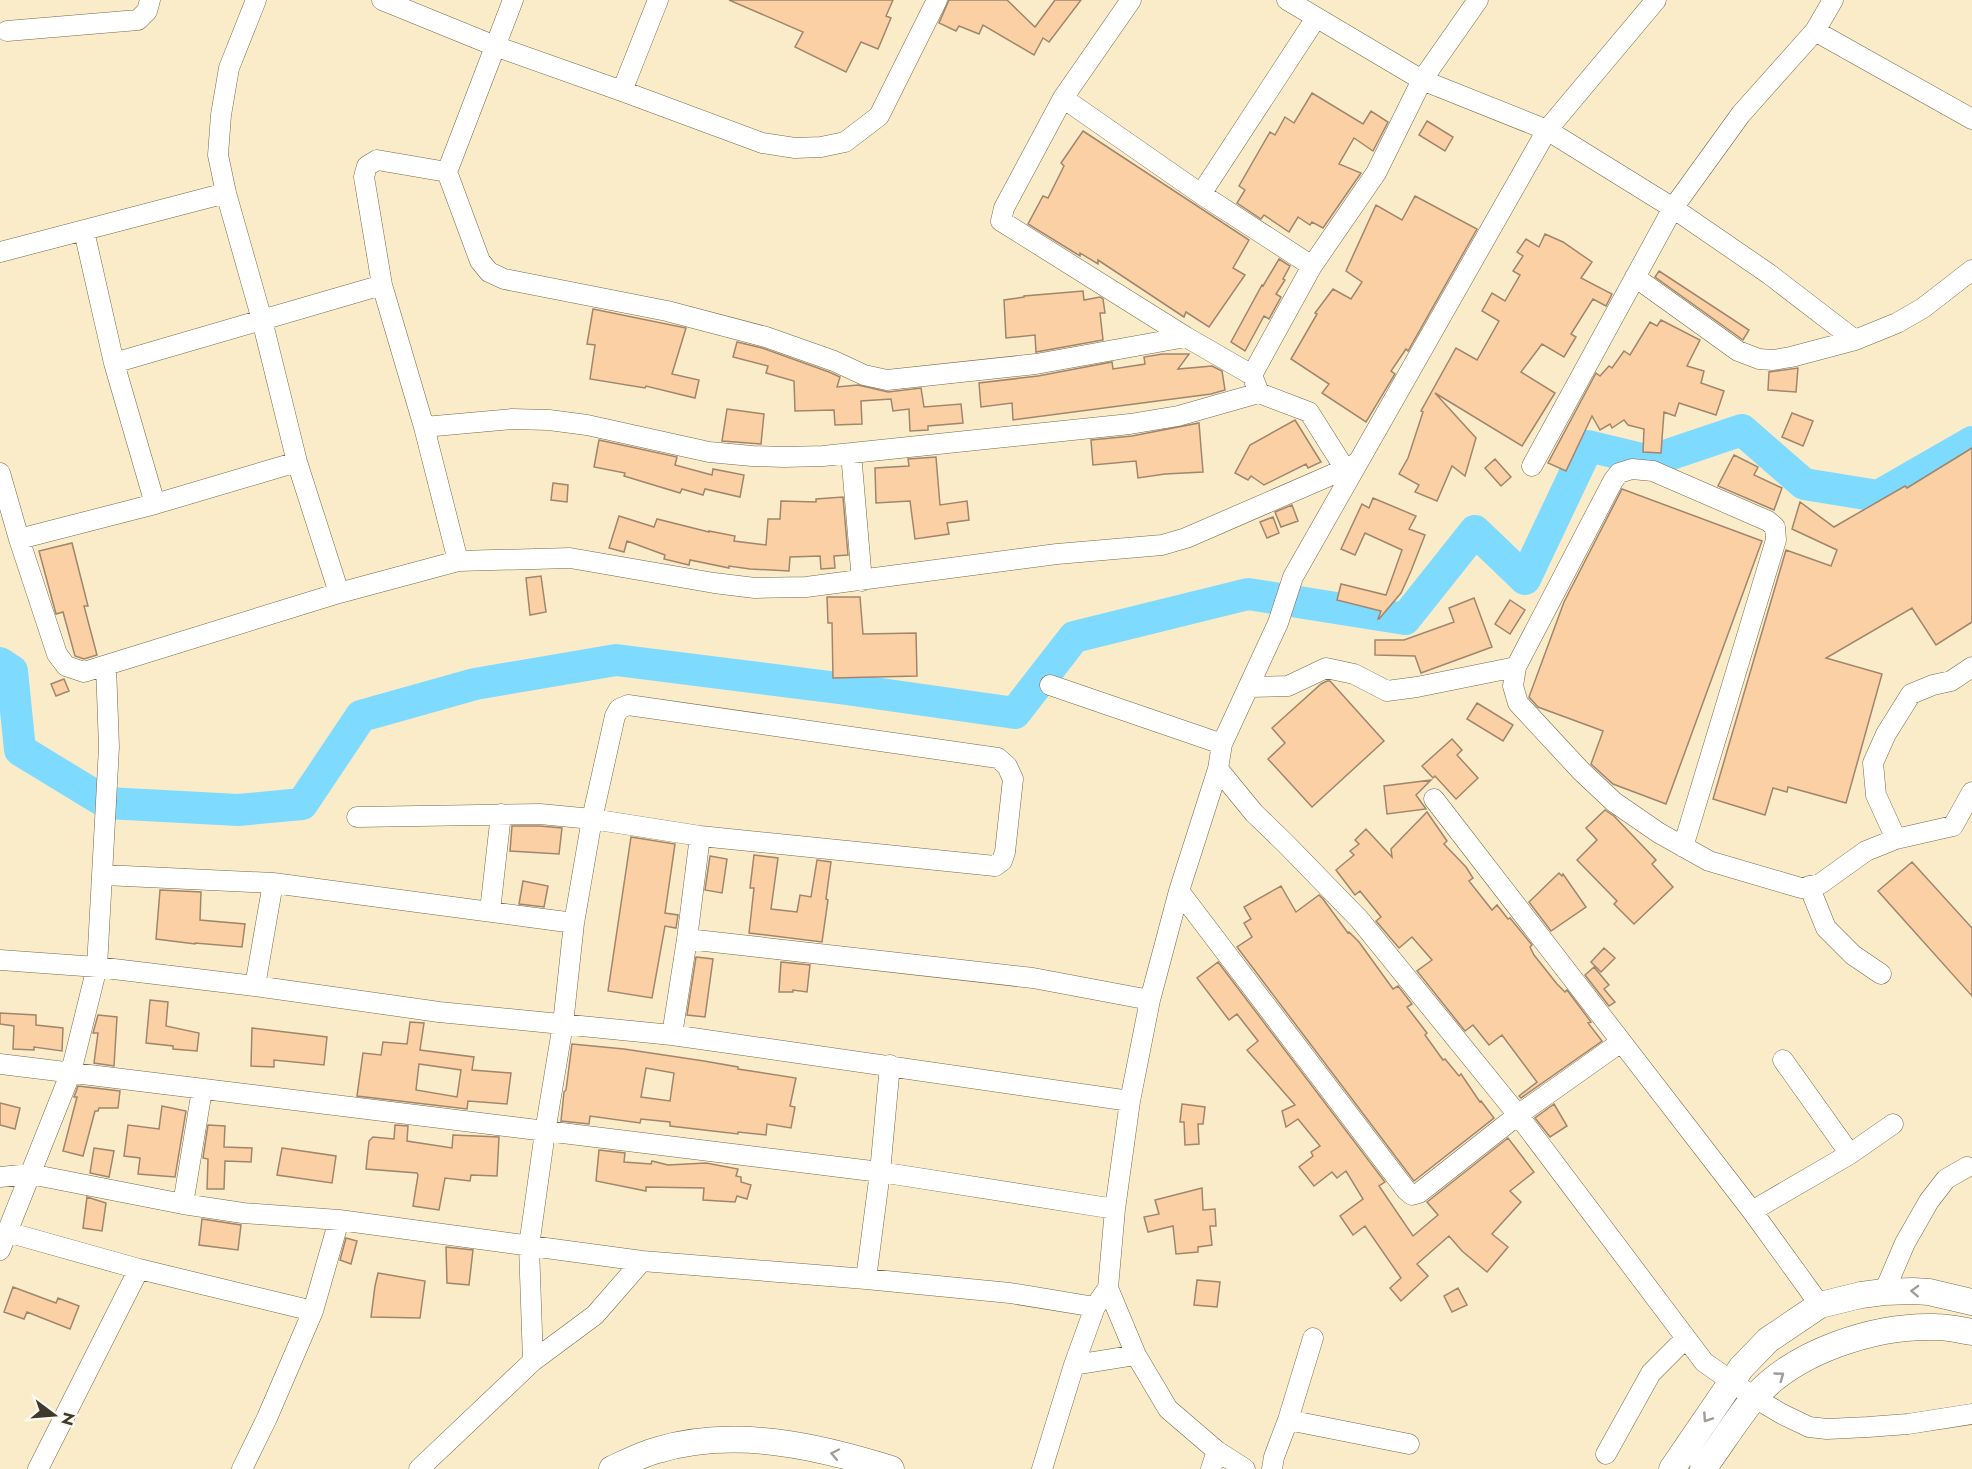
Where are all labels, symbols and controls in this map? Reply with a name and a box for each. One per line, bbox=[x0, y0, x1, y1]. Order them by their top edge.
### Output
one-way arrow bbox=[1910, 1285, 1919, 1298]
one-way arrow bbox=[1774, 1372, 1785, 1383]
north arrow bbox=[24, 1385, 84, 1445]
text: N bbox=[55, 1410, 81, 1428]
one-way arrow bbox=[1703, 1412, 1714, 1423]
one-way arrow bbox=[830, 1448, 840, 1461]

